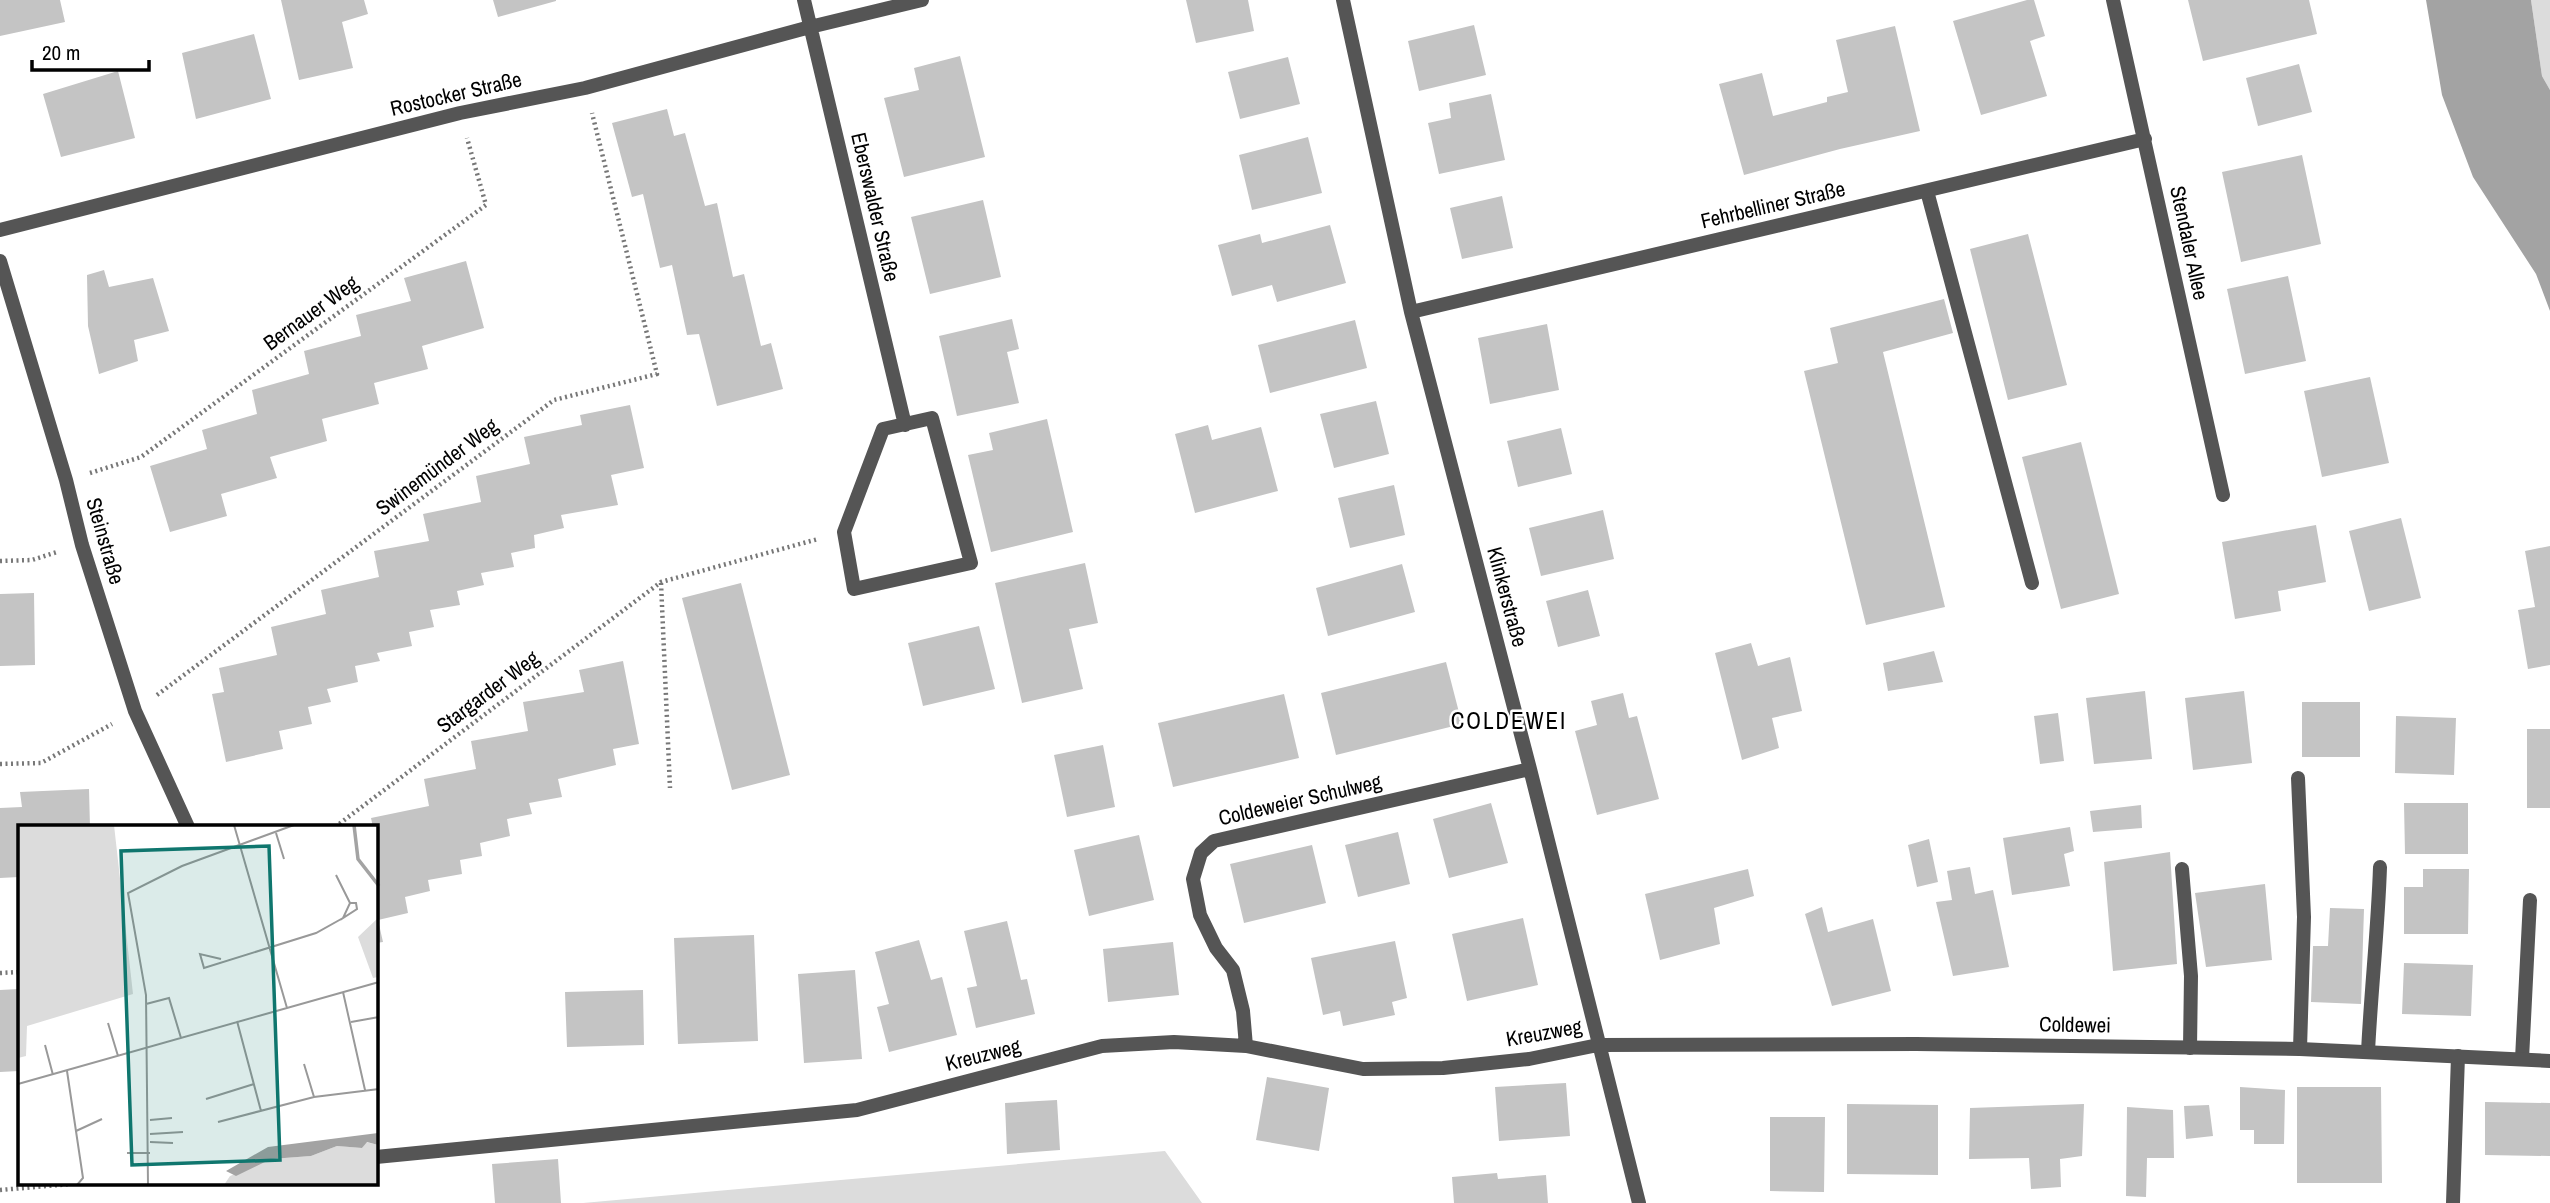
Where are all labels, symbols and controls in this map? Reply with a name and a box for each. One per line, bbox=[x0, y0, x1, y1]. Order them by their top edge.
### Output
scale bar bbox=[32, 28, 149, 72]
text: 20 m bbox=[42, 38, 80, 67]
street label: Rostocker Straße bbox=[387, 64, 524, 123]
street label: Eberswalder Straße bbox=[844, 129, 907, 284]
street label: Fehrbelliner Straße bbox=[1698, 174, 1848, 235]
street label: Stendaler Allee bbox=[2163, 183, 2216, 303]
street label: Bernauer Weg bbox=[257, 268, 364, 357]
street label: Swinemünder Weg bbox=[370, 411, 504, 522]
street label: Steinstraße bbox=[79, 494, 132, 588]
street label: Klinkerstraße bbox=[1480, 544, 1535, 650]
street label: Stargarder Weg bbox=[431, 643, 545, 740]
district label: COLDEWEI bbox=[1451, 705, 1567, 736]
street label: Coldeweier Schulweg bbox=[1215, 767, 1385, 832]
inset map bbox=[18, 825, 378, 1186]
street label: Coldewei bbox=[2039, 1009, 2111, 1040]
street label: Kreuzweg bbox=[1504, 1012, 1585, 1053]
street label: Kreuzweg bbox=[942, 1031, 1024, 1078]

